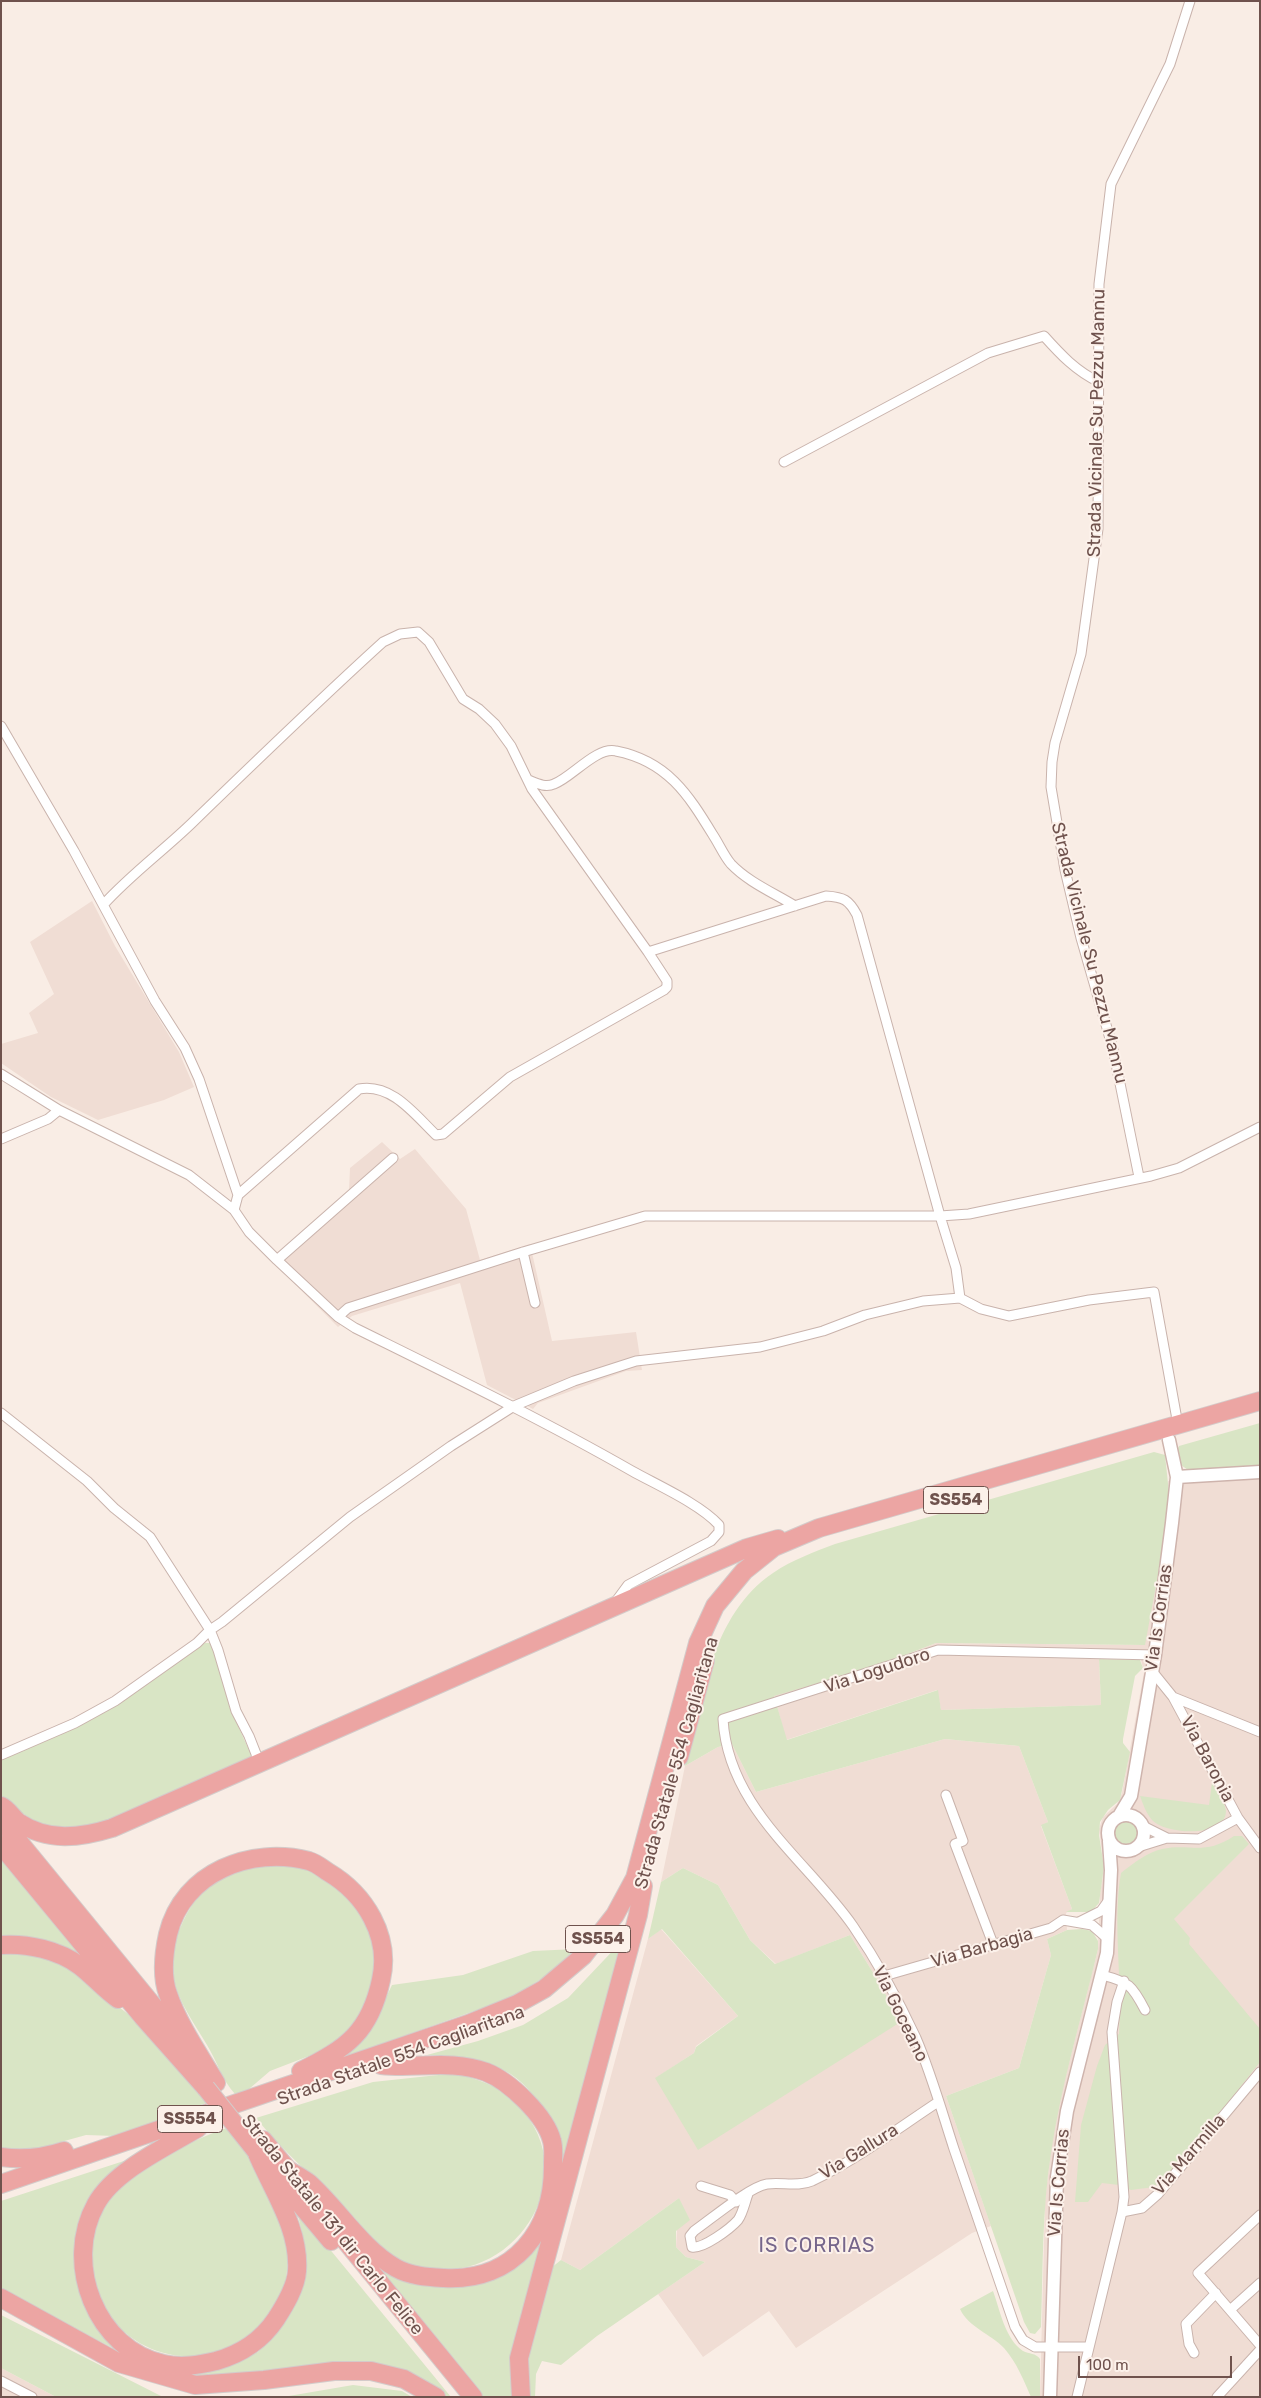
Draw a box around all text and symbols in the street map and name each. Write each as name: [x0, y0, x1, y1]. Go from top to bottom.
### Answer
street label: Strada Vicinale Su Pezzu Mannu: [1084, 289, 1110, 557]
street label: Strada Vicinale Su Pezzu Mannu: [1046, 820, 1132, 1086]
road number: SS554: [924, 1486, 988, 1514]
street label: Via Is Corrias: [1141, 1563, 1177, 1673]
street label: Strada Statale 554 Cagliaritana: [631, 1635, 723, 1891]
street label: Via Logudoro: [821, 1644, 933, 1698]
street label: Via Baronia: [1175, 1712, 1239, 1806]
street label: Via Barbagia: [929, 1923, 1035, 1973]
road number: SS554: [566, 1926, 630, 1952]
street label: Via Goceano: [867, 1962, 933, 2066]
street label: Strada Statale 554 Cagliaritana: [275, 2001, 527, 2111]
road number: SS554: [158, 2106, 222, 2132]
street label: Strada Statale 131 dir Carlo Felice: [236, 2110, 428, 2340]
street label: Via Marmilla: [1148, 2110, 1230, 2200]
street label: Via Gallura: [816, 2119, 902, 2185]
street label: Via Is Corrias: [1044, 2128, 1074, 2238]
district label: IS CORRIAS: [757, 2234, 877, 2258]
scale bar: [1081, 2346, 1235, 2378]
text: 100 m: [1086, 2356, 1128, 2374]

